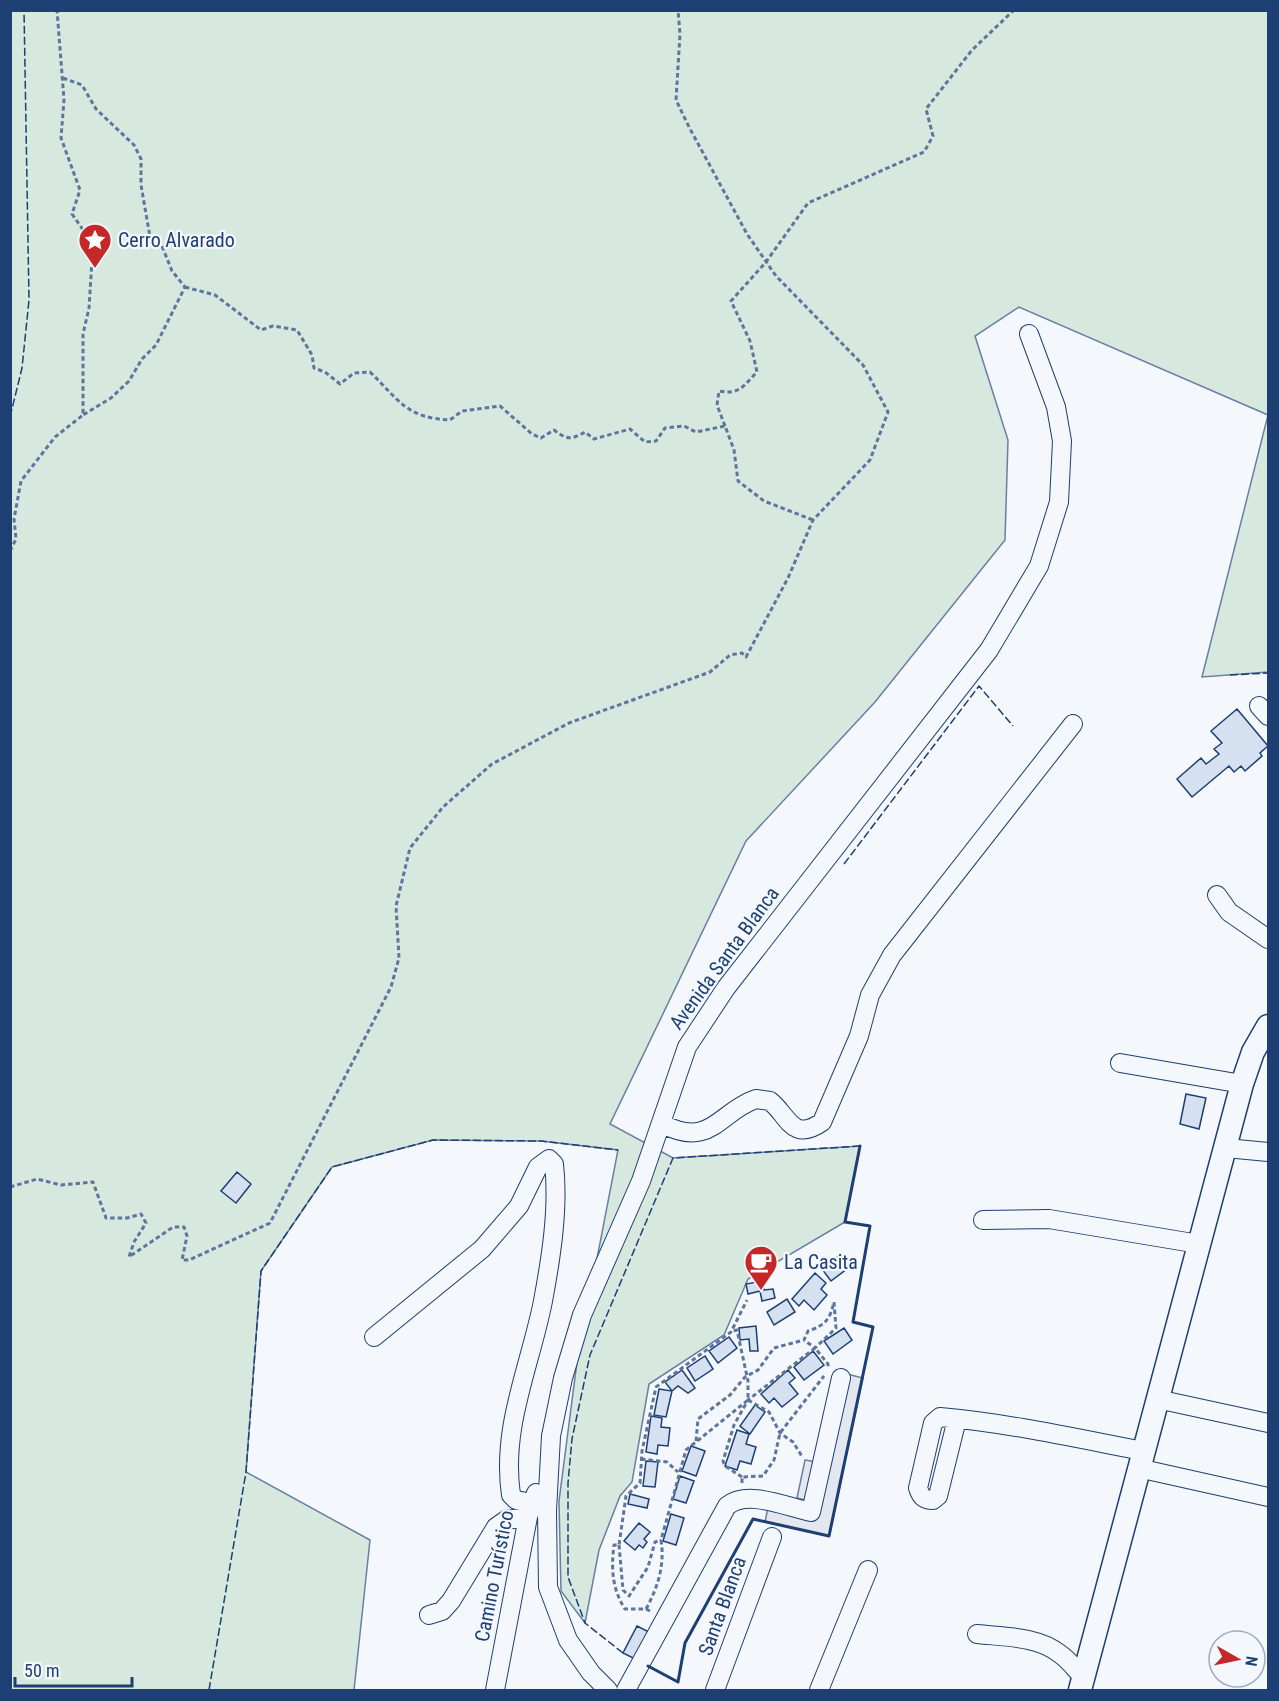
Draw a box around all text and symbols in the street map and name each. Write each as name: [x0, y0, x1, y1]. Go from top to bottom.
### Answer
place icon: Cerro Alvarado: [77, 222, 113, 269]
place label: Cerro Alvarado: [118, 228, 235, 252]
street label: Avenida Santa Blanca: [664, 882, 784, 1034]
cafe icon: La Casita: [743, 1244, 779, 1291]
place label: La Casita: [784, 1250, 858, 1274]
street label: Camino Turístico: [469, 1508, 519, 1644]
street label: Santa Blanca: [693, 1553, 751, 1659]
north arrow: [1207, 1629, 1267, 1689]
scale bar: [15, 1650, 132, 1688]
text: N: [1241, 1655, 1261, 1668]
text: 50 m: [24, 1660, 59, 1681]

